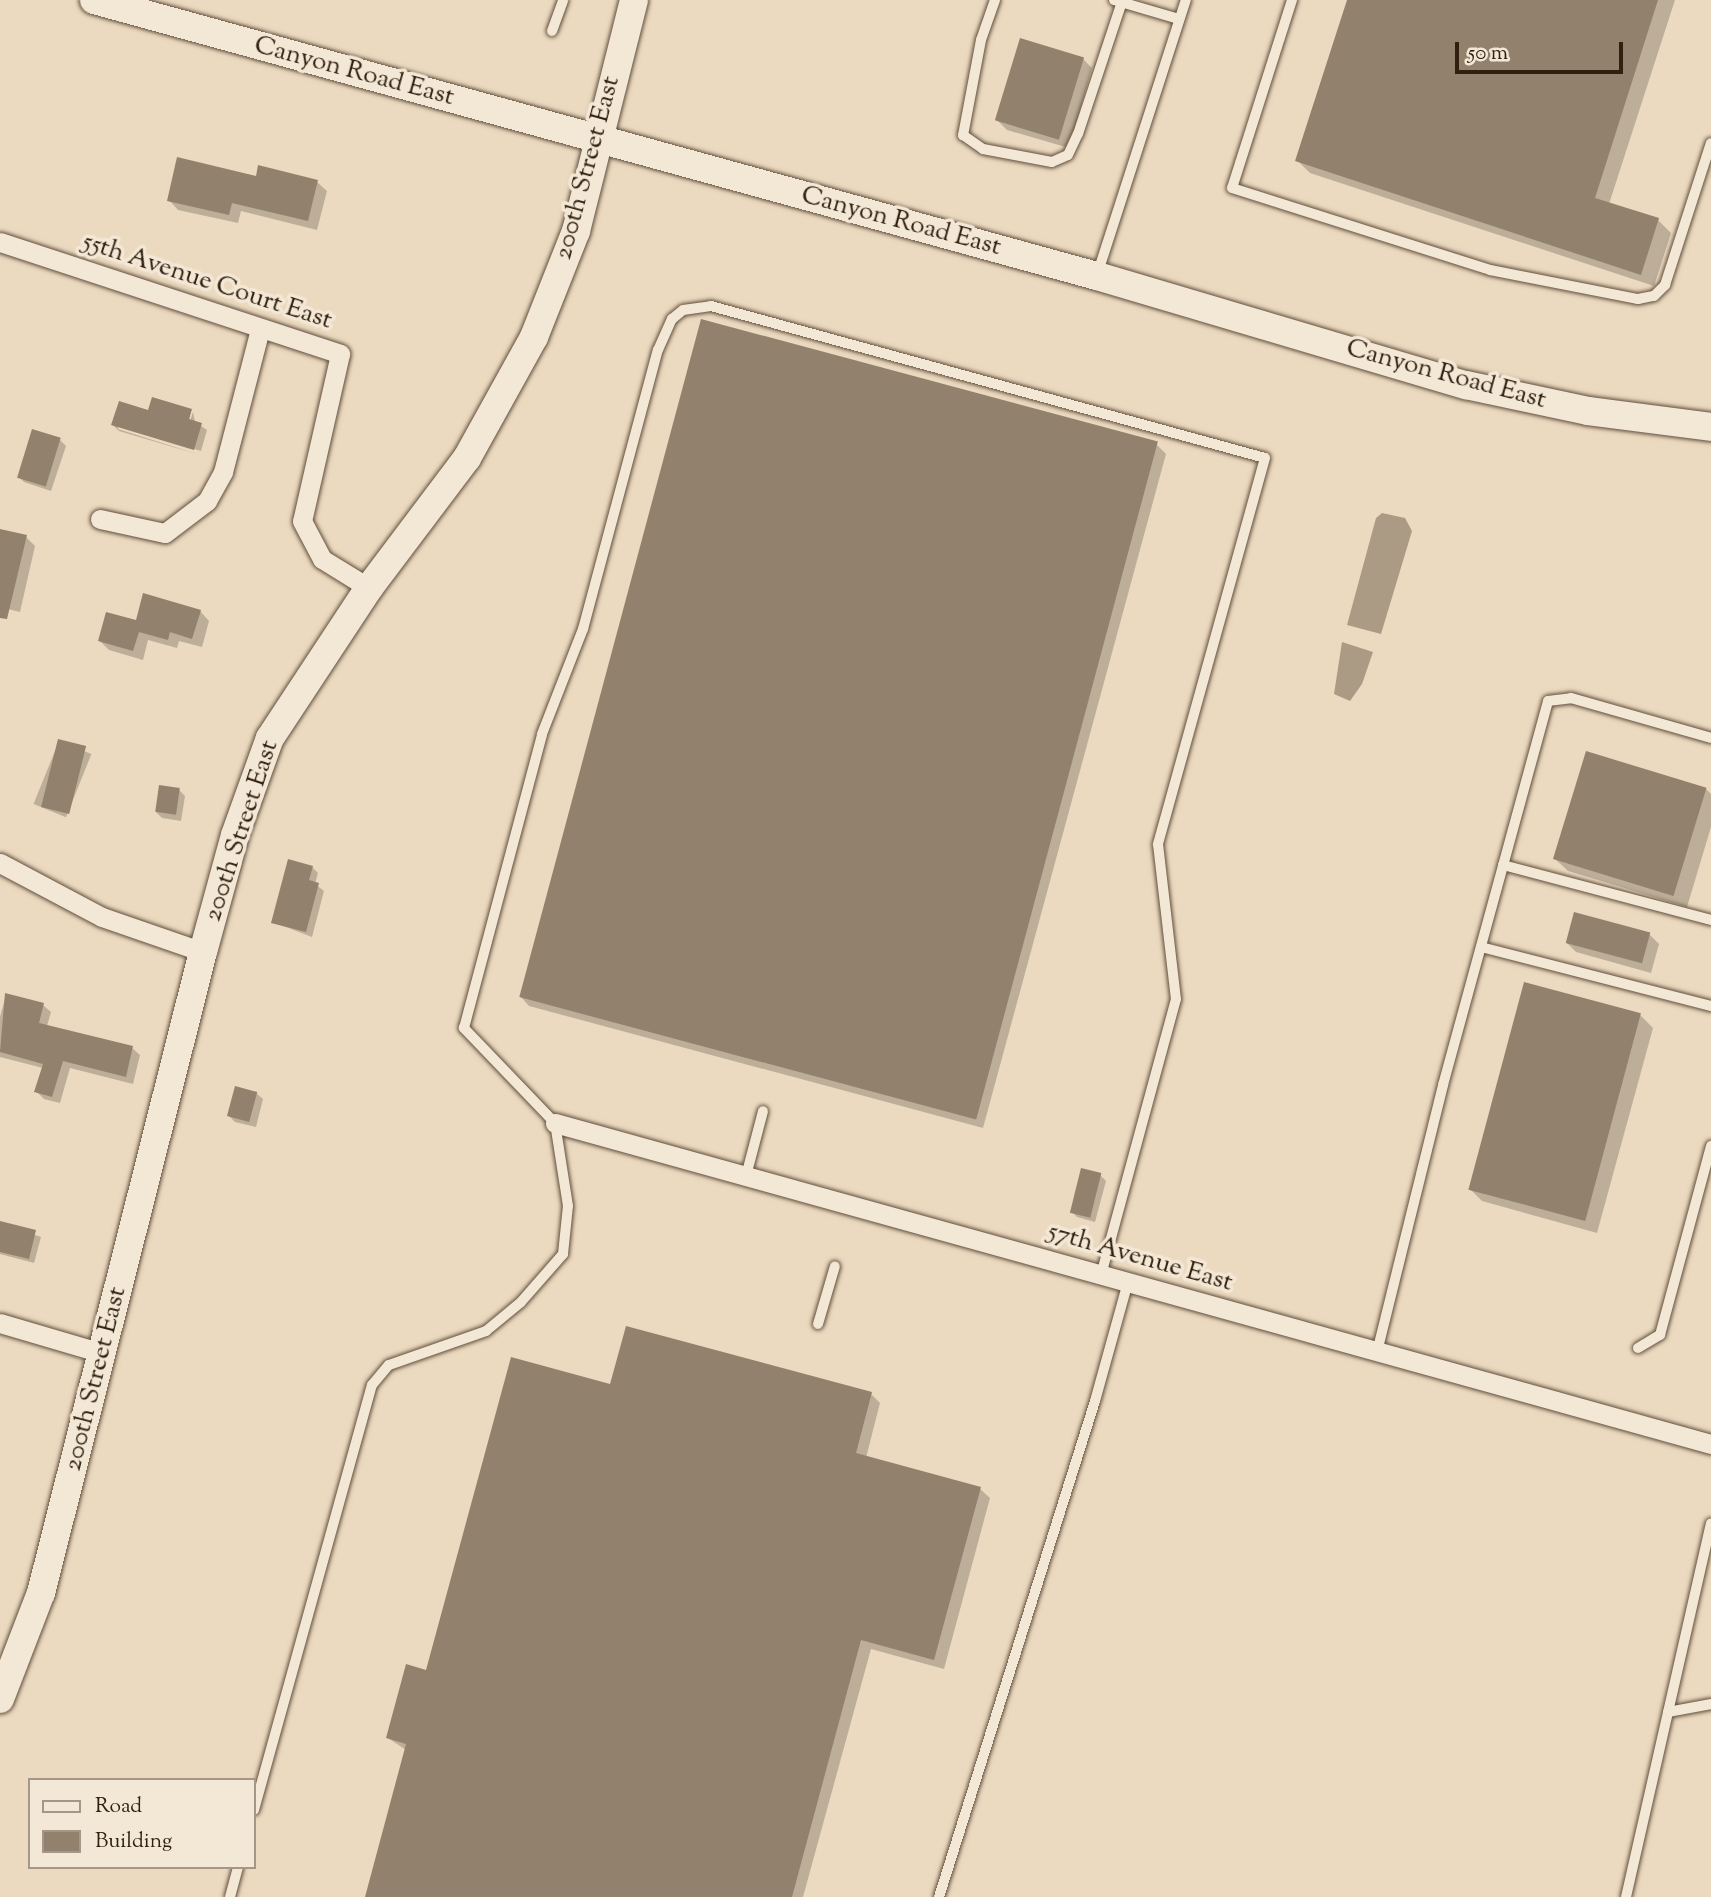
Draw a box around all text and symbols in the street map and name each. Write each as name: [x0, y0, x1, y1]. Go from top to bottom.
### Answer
scale bar: [1459, 28, 1627, 72]
street label: Canyon Road East: [251, 30, 457, 114]
text: 50 m: [1468, 39, 1508, 69]
street label: 200th Street East: [549, 73, 627, 263]
street label: Canyon Road East: [798, 180, 1004, 264]
street label: 55th Avenue Court East: [78, 227, 336, 337]
street label: Canyon Road East: [1343, 333, 1549, 417]
street label: 200th Street East: [198, 736, 286, 926]
street label: 57th Avenue East: [1044, 1217, 1236, 1299]
street label: 200th Street East: [58, 1284, 134, 1474]
legend: [28, 1778, 256, 1869]
text: Road: [95, 1792, 142, 1822]
text: Building: [95, 1827, 172, 1857]

